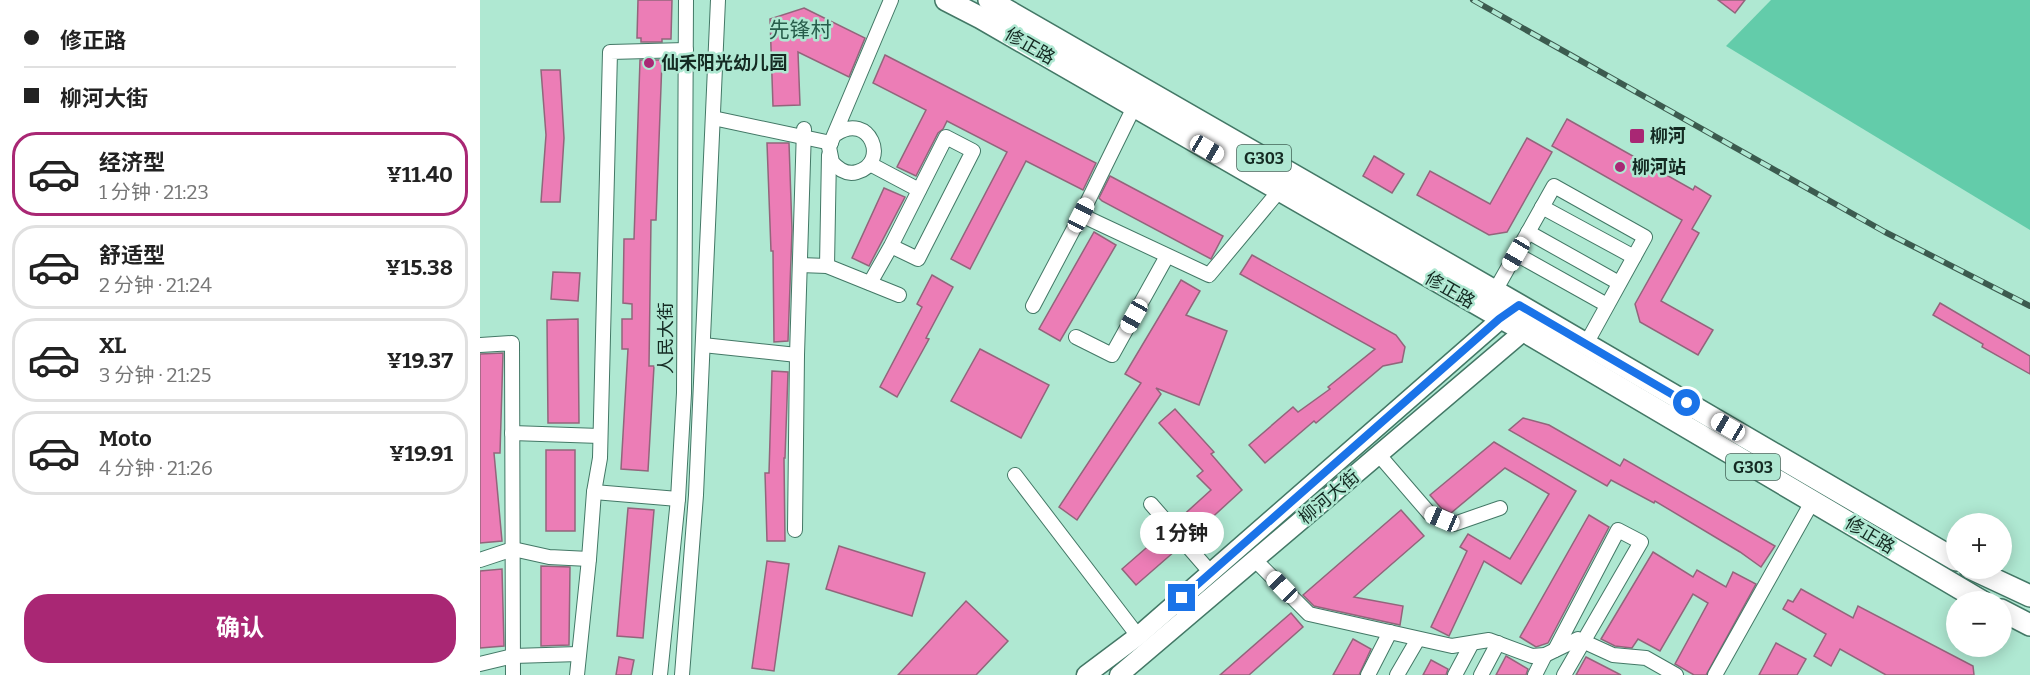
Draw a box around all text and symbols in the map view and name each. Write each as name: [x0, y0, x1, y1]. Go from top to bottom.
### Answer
district label: 先锋村: [769, 17, 832, 43]
street label: 修正路: [1001, 23, 1059, 69]
text: 修正路: [60, 27, 126, 54]
place label: 仙禾阳光幼儿园: [661, 52, 787, 74]
marker: 仙禾阳光幼儿园: [642, 56, 656, 70]
text: 柳河大街: [60, 85, 148, 112]
place label: 柳河: [1650, 125, 1686, 147]
marker: 柳河: [1628, 127, 1646, 145]
car: [1187, 132, 1227, 166]
road number: G303: [1237, 145, 1291, 171]
icon: car: [27, 147, 81, 201]
text: 经济型: [99, 149, 165, 176]
place label: 柳河站: [1632, 156, 1686, 178]
marker: 柳河站: [1613, 160, 1627, 174]
text: ¥11.40: [387, 161, 453, 188]
text: 1 分钟 · 21:23: [99, 180, 209, 204]
car: [1065, 195, 1097, 235]
car: [1499, 234, 1533, 274]
icon: car: [27, 240, 81, 294]
text: 舒适型: [99, 242, 165, 269]
text: ¥15.38: [385, 254, 453, 281]
street label: 修正路: [1421, 267, 1479, 313]
text: 2 分钟 · 21:24: [99, 273, 212, 297]
car: [1117, 296, 1151, 336]
street label: 人民大街: [655, 302, 677, 374]
text: XL: [99, 332, 126, 359]
icon: car: [27, 333, 81, 387]
text: ¥19.37: [387, 347, 453, 374]
text: 3 分钟 · 21:25: [99, 363, 211, 387]
route start: [1673, 389, 1700, 416]
car: [1708, 410, 1748, 444]
text: Moto: [99, 425, 152, 452]
icon: car: [27, 426, 81, 480]
text: ¥19.91: [389, 440, 453, 467]
road number: G303: [1726, 454, 1780, 480]
text: 4 分钟 · 21:26: [99, 456, 213, 480]
street label: 柳河大街: [1294, 465, 1364, 529]
car: [1422, 504, 1462, 534]
callout: 1 分钟: [1140, 511, 1224, 553]
street label: 修正路: [1841, 512, 1899, 558]
map controls: [1946, 513, 2012, 657]
button: +: [1946, 513, 2012, 579]
text: 1 分钟: [1156, 521, 1208, 545]
car: [1263, 568, 1301, 606]
route end: [1168, 584, 1195, 611]
button: −: [1946, 591, 2012, 657]
button: 确认: [24, 594, 456, 663]

